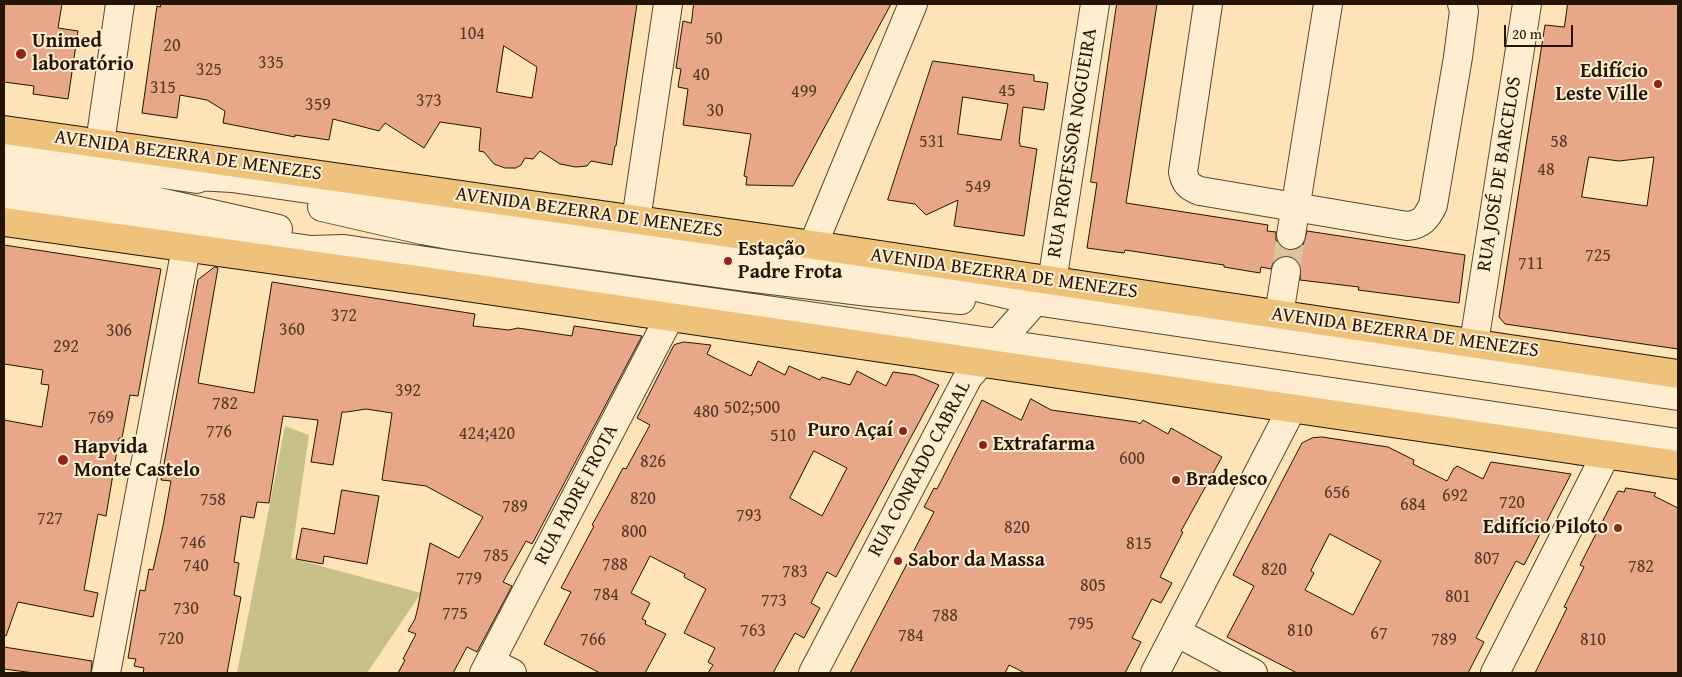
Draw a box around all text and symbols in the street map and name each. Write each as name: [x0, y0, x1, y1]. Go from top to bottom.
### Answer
scale bar: [1507, 15, 1576, 47]
house number: 104: [459, 23, 485, 45]
text: 20 m: [1512, 23, 1542, 44]
street label: RUA PROFESSOR NOGUEIRA: [1043, 26, 1103, 260]
house number: 50: [705, 28, 723, 50]
place label: Unimed laboratório: [32, 30, 134, 77]
house number: 20: [163, 35, 181, 57]
marker: Unimed laboratório: [14, 47, 28, 61]
house number: 335: [258, 52, 284, 74]
house number: 325: [196, 59, 222, 81]
place label: Edifício Leste Ville: [1556, 60, 1648, 107]
house number: 40: [692, 64, 710, 86]
street label: RUA JOSÉ DE BARCELOS: [1473, 75, 1527, 273]
house number: 315: [150, 77, 176, 99]
marker: Edifício Leste Ville: [1652, 78, 1664, 90]
house number: 45: [998, 80, 1016, 102]
house number: 499: [791, 81, 817, 103]
house number: 373: [416, 90, 442, 112]
house number: 359: [305, 94, 331, 116]
house number: 30: [706, 100, 724, 122]
street label: AVENIDA BEZERRA DE MENEZES: [53, 125, 323, 187]
house number: 531: [919, 131, 945, 153]
house number: 58: [1550, 131, 1568, 153]
house number: 48: [1537, 159, 1555, 181]
house number: 549: [965, 176, 991, 198]
street label: AVENIDA BEZERRA DE MENEZES: [454, 182, 724, 244]
place label: Estação Padre Frota: [738, 238, 842, 285]
street label: AVENIDA BEZERRA DE MENEZES: [869, 243, 1139, 305]
house number: 725: [1585, 245, 1611, 267]
house number: 711: [1518, 253, 1544, 275]
marker: Estação Padre Frota: [722, 255, 734, 267]
street label: AVENIDA BEZERRA DE MENEZES: [1270, 302, 1540, 364]
house number: 372: [331, 305, 357, 327]
house number: 360: [279, 319, 305, 341]
house number: 306: [106, 320, 132, 342]
house number: 292: [53, 336, 79, 358]
street label: RUA CONRADO CABRAL: [863, 377, 977, 561]
house number: 392: [395, 380, 421, 402]
house number: 782: [212, 393, 238, 415]
house number: 502;500: [724, 397, 780, 419]
house number: 480: [693, 401, 719, 423]
house number: 769: [88, 407, 114, 429]
place label: Puro Açaí: [807, 419, 893, 443]
house number: 776: [206, 421, 232, 443]
street label: RUA PADRE FROTA: [530, 421, 624, 569]
house number: 424;420: [459, 423, 515, 445]
house number: 510: [770, 425, 796, 447]
marker: Puro Açaí: [897, 425, 909, 437]
place label: Extrafarma: [993, 433, 1095, 457]
place label: Hapvida Monte Castelo: [74, 436, 200, 483]
marker: Extrafarma: [977, 439, 989, 451]
house number: 600: [1119, 448, 1145, 470]
house number: 826: [640, 451, 666, 473]
marker: Hapvida Monte Castelo: [56, 453, 70, 467]
place label: Bradesco: [1186, 468, 1267, 492]
marker: Bradesco: [1170, 474, 1182, 486]
house number: 656: [1324, 482, 1350, 504]
house number: 692: [1442, 485, 1468, 507]
house number: 820: [630, 488, 656, 510]
house number: 758: [200, 489, 226, 511]
house number: 720: [1499, 492, 1525, 514]
house number: 684: [1400, 494, 1426, 516]
house number: 789: [502, 496, 528, 518]
house number: 793: [736, 505, 762, 527]
house number: 727: [37, 508, 63, 530]
place label: Edifício Piloto: [1483, 516, 1608, 540]
house number: 820: [1004, 517, 1030, 539]
house number: 800: [621, 521, 647, 543]
marker: Edifício Piloto: [1612, 522, 1624, 534]
house number: 746: [180, 532, 206, 554]
house number: 815: [1126, 533, 1152, 555]
house number: 785: [483, 545, 509, 567]
house number: 807: [1474, 548, 1500, 570]
place label: Sabor da Massa: [908, 549, 1045, 573]
house number: 788: [602, 554, 628, 576]
house number: 740: [183, 555, 209, 577]
marker: Sabor da Massa: [892, 555, 904, 567]
house number: 782: [1628, 556, 1654, 578]
house number: 820: [1261, 559, 1287, 581]
house number: 783: [782, 561, 808, 583]
house number: 779: [456, 568, 482, 590]
house number: 805: [1080, 575, 1106, 597]
house number: 784: [593, 584, 619, 606]
house number: 801: [1445, 586, 1471, 608]
house number: 773: [761, 590, 787, 612]
house number: 730: [173, 598, 199, 620]
house number: 775: [442, 603, 468, 625]
house number: 788: [932, 605, 958, 627]
house number: 795: [1068, 613, 1094, 635]
house number: 763: [740, 620, 766, 642]
house number: 810: [1287, 620, 1313, 642]
house number: 67: [1370, 623, 1388, 645]
house number: 784: [898, 625, 924, 647]
house number: 720: [158, 628, 184, 650]
house number: 766: [580, 629, 606, 651]
house number: 789: [1431, 629, 1457, 651]
house number: 810: [1580, 629, 1606, 651]

